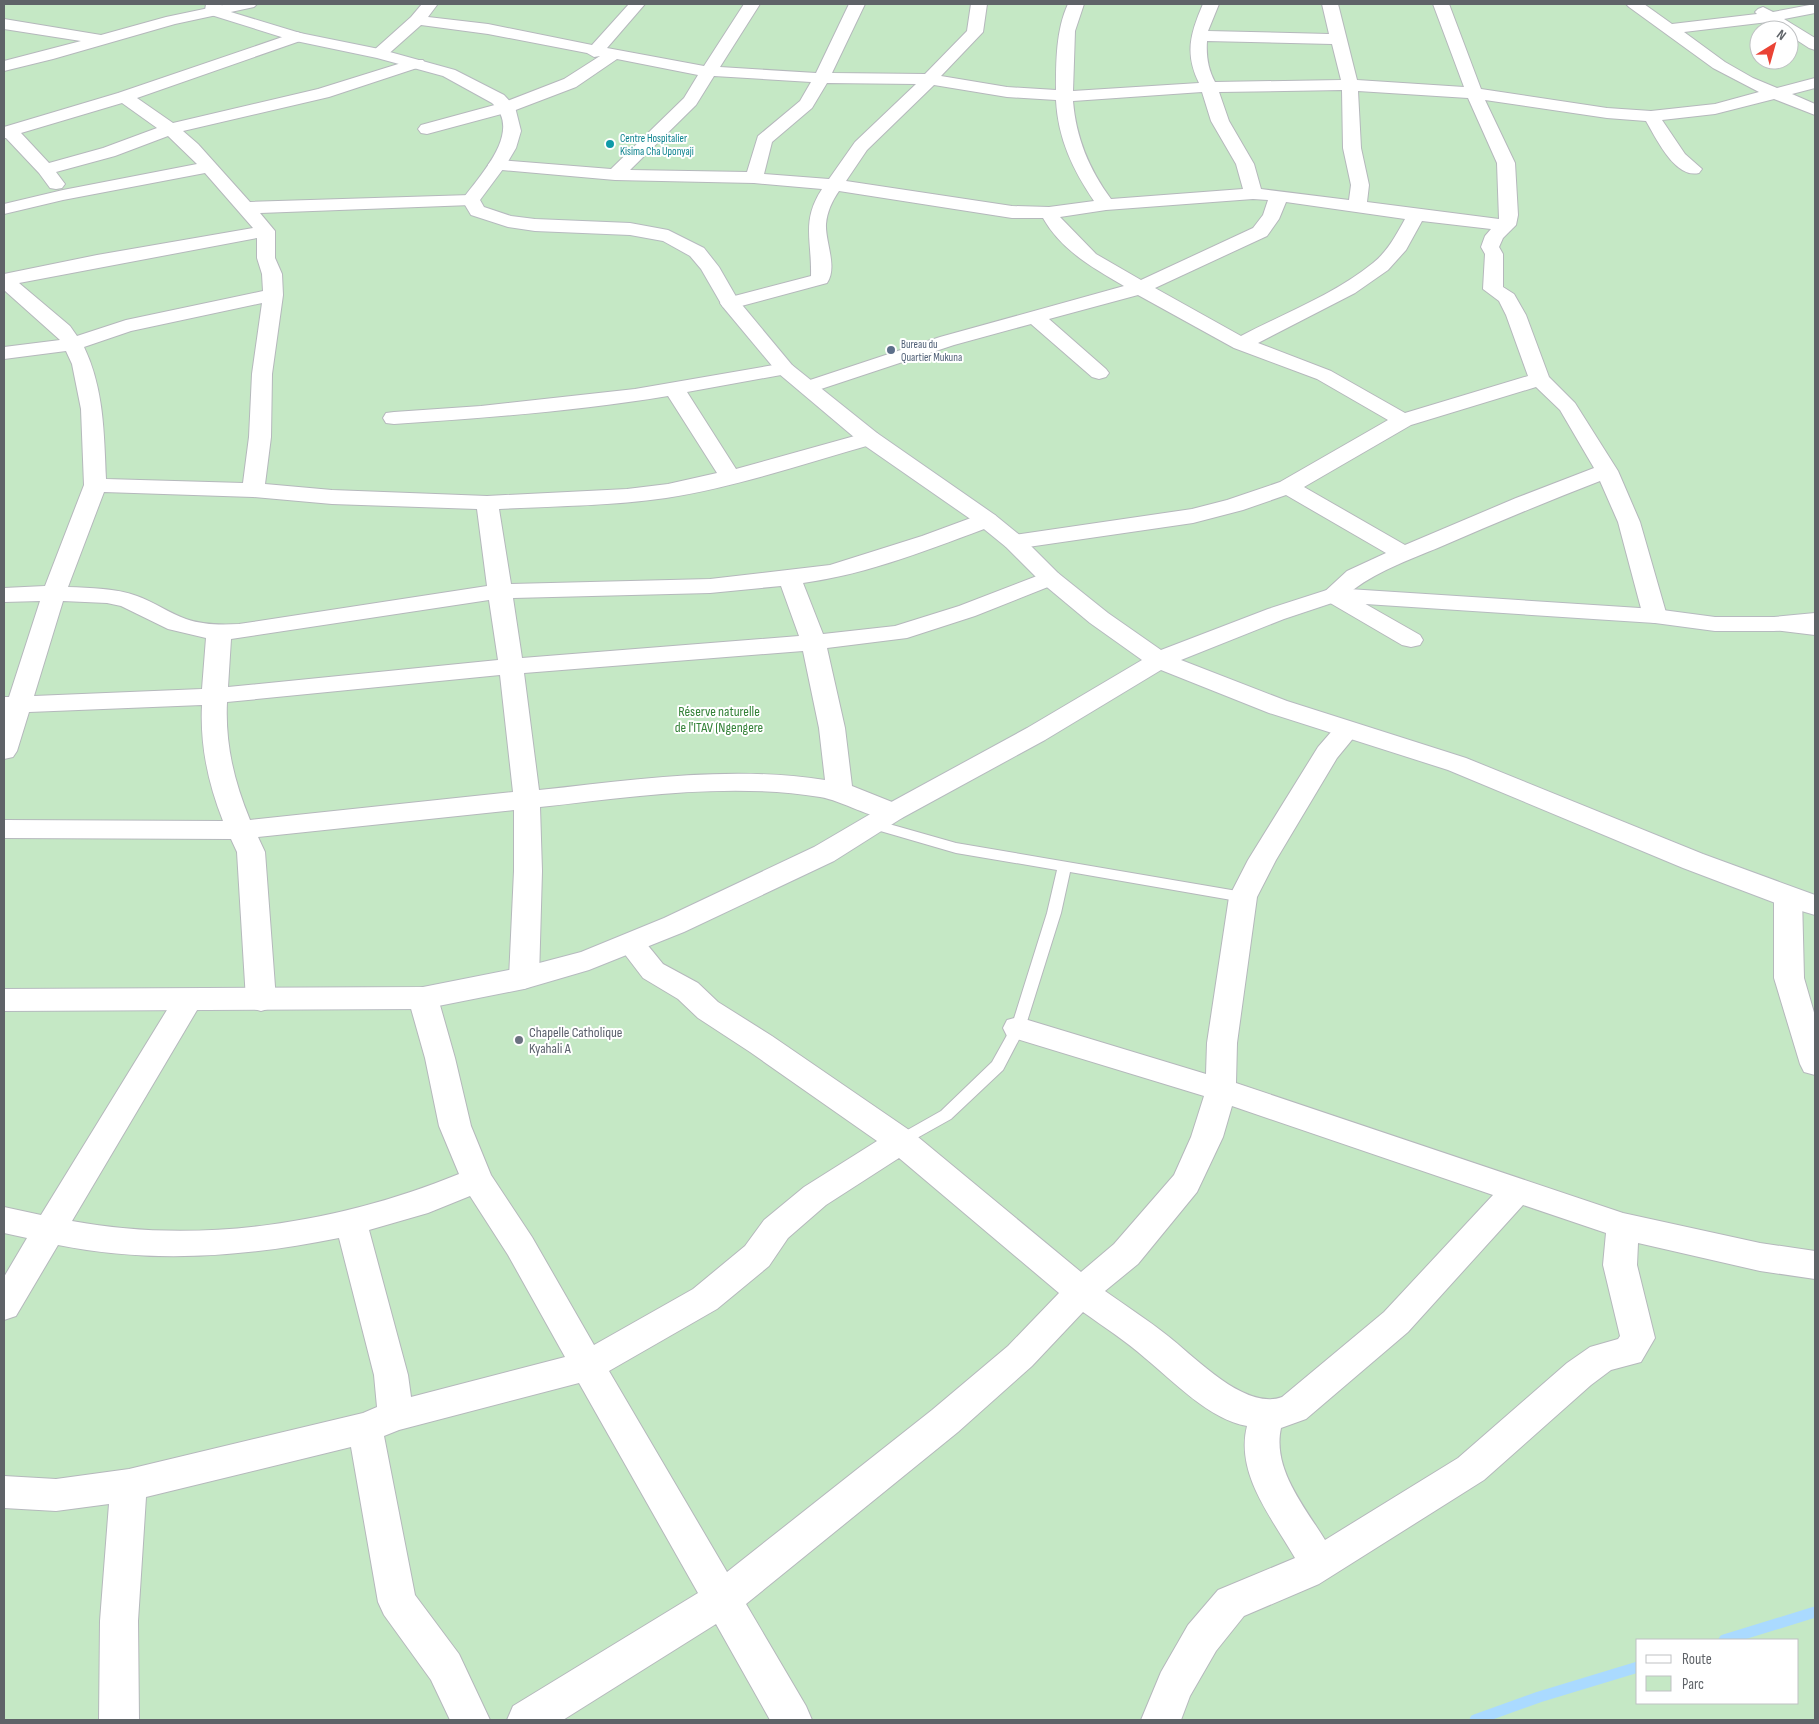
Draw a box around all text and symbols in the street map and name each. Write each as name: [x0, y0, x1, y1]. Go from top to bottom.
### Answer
north arrow: [1749, 20, 1799, 70]
text: N: [1773, 26, 1790, 44]
place label: Centre Hospitalier Kisima Cha Uponyaji: [620, 132, 694, 158]
marker: Centre Hospitalier Kisima Cha Uponyaji: [604, 138, 616, 150]
place label: Bureau du Quartier Mukuna: [901, 338, 962, 364]
marker: Bureau du Quartier Mukuna: [885, 344, 897, 356]
park label: Réserve naturelle de l'ITAV (Ngengere: [675, 703, 763, 736]
place label: Chapelle Catholique Kyahali A: [529, 1024, 622, 1057]
marker: Chapelle Catholique Kyahali A: [513, 1034, 525, 1046]
legend: [1636, 1639, 1799, 1704]
text: Route: [1682, 1650, 1712, 1669]
text: Parc: [1682, 1675, 1704, 1694]

